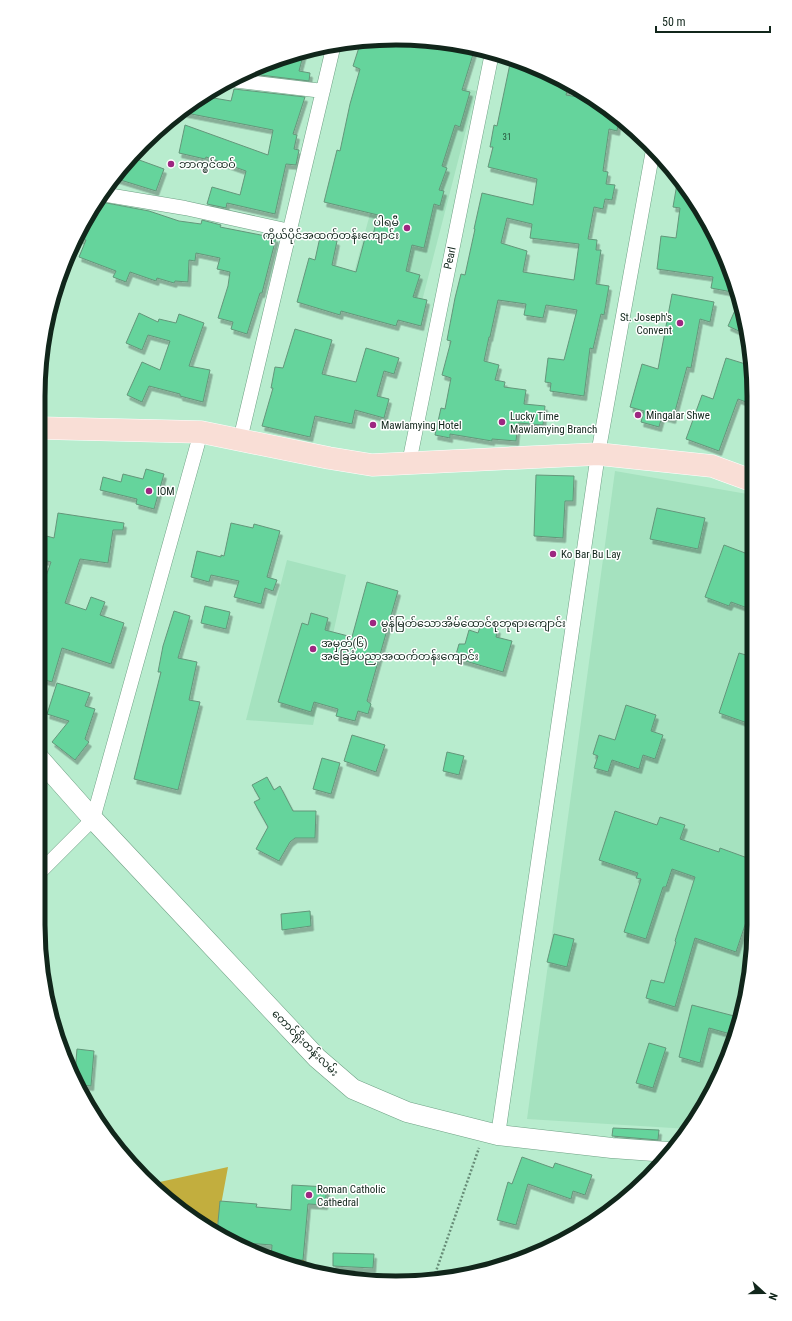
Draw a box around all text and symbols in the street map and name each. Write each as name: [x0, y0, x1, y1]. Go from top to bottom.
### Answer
scale bar: [656, 8, 770, 34]
text: 50 m: [662, 15, 686, 29]
house number: 31: [503, 132, 511, 142]
place label: ဘာက္ၜၚ်ထဝ်: [179, 157, 236, 173]
marker: ဘာက္ၜၚ်ထဝ်: [166, 159, 176, 169]
place label: ပါရမီ ကိုယ်ပိုင်အထက်တန်းကျောင်း: [263, 215, 399, 244]
marker: ပါရမီ ကိုယ်ပိုင်အထက်တန်းကျောင်း: [402, 223, 412, 233]
street label: Pearl: [441, 246, 459, 270]
place label: St. Joseph's Convent: [620, 311, 672, 337]
marker: St. Joseph's Convent: [675, 318, 685, 328]
place label: Mingalar Shwe: [646, 409, 710, 422]
place label: Lucky Time Mawlamying Branch: [510, 410, 597, 436]
marker: Mingalar Shwe: [633, 410, 643, 420]
marker: Lucky Time Mawlamying Branch: [497, 417, 507, 427]
place label: Mawlamying Hotel: [381, 419, 461, 432]
marker: Mawlamying Hotel: [368, 420, 378, 430]
place label: IOM: [157, 485, 175, 498]
marker: IOM: [144, 486, 154, 496]
place label: Ko Bar Bu Lay: [561, 548, 621, 561]
marker: Ko Bar Bu Lay: [548, 549, 558, 559]
place label: မွန်မြတ်သောအိမ်ထောင်စုဘုရားကျောင်း: [381, 616, 566, 632]
marker: မွန်မြတ်သောအိမ်ထောင်စုဘုရားကျောင်း: [368, 618, 378, 628]
place label: အမှတ်(၆) အခြေခံပညာအထက်တန်းကျောင်း: [321, 636, 479, 665]
marker: အမှတ်(၆) အခြေခံပညာအထက်တန်းကျောင်း: [308, 644, 318, 654]
street label: တောင်ရိုးတန်းလမ်း: [268, 1006, 342, 1080]
place label: Roman Catholic Cathedral: [317, 1183, 386, 1209]
marker: Roman Catholic Cathedral: [304, 1190, 314, 1200]
north arrow: [744, 1273, 784, 1313]
text: N: [766, 1291, 780, 1302]

